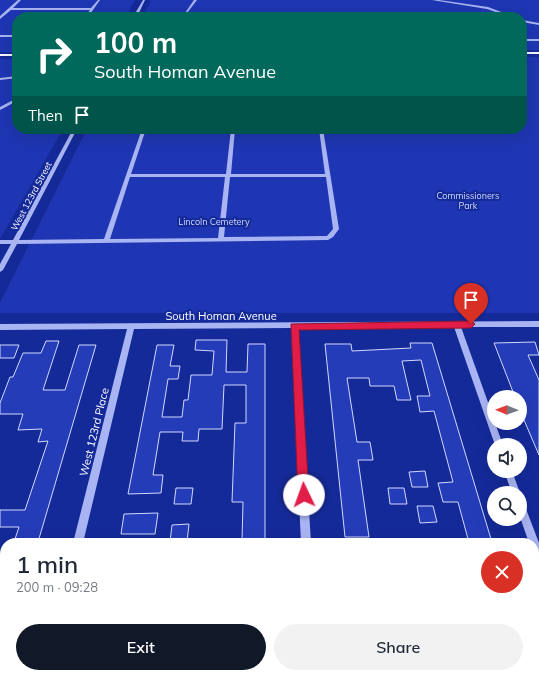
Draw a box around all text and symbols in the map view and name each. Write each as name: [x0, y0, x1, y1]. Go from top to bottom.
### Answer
text: 100 m: [94, 25, 177, 60]
icon: right: [28, 28, 80, 80]
text: South Homan Avenue: [94, 60, 276, 83]
icon: arrive: [71, 104, 93, 126]
text: Then: [28, 106, 63, 125]
street label: West 123rd Street: [8, 160, 54, 232]
park label: Commissioners Park: [437, 190, 500, 211]
park label: Lincoln Cemetery: [178, 216, 250, 228]
pin: [454, 283, 488, 324]
icon: arrive: [460, 289, 482, 311]
street label: South Homan Avenue: [165, 309, 277, 323]
street label: West 123rd Place: [76, 386, 112, 478]
north arrow: [487, 390, 527, 430]
map controls: [487, 390, 527, 526]
button: sound: [487, 438, 527, 478]
position arrow: [283, 474, 325, 516]
button: search: [487, 486, 527, 526]
text: 1 min: [16, 549, 78, 579]
button: close: [481, 551, 523, 593]
text: 200 m · 09:28: [16, 579, 98, 595]
button: Exit: [16, 624, 266, 670]
button: Share: [274, 624, 523, 670]

